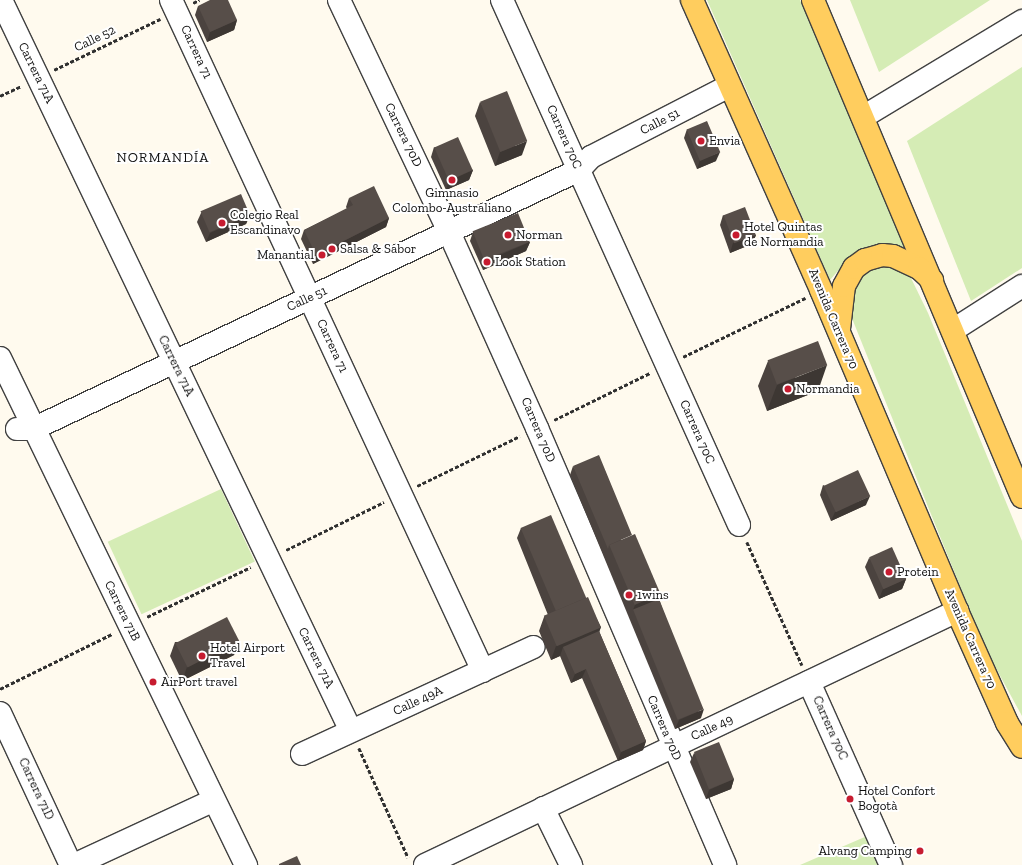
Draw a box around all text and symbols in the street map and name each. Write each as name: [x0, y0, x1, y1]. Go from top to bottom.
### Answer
street label: Calle 52: [72, 22, 118, 56]
street label: Carrera 71: [177, 23, 215, 81]
street label: Carrera 71A: [15, 40, 57, 106]
street label: Carrera 70D: [381, 100, 425, 170]
street label: Carrera 70C: [543, 103, 585, 171]
street label: Calle 51: [638, 105, 682, 139]
place label: Envia: [709, 133, 740, 149]
marker: Envia: [696, 136, 706, 146]
district label: NORMANDÍA: [117, 150, 209, 166]
marker: Gimnasio Colombo-Australiano: [447, 175, 457, 185]
place label: Gimnasio Colombo-Australiano: [392, 186, 512, 217]
place label: Colegio Real Escandinavo: [230, 208, 300, 239]
marker: Colegio Real Escandinavo: [217, 218, 227, 228]
place label: Hotel Quintas de Normandia: [744, 220, 824, 251]
place label: Norman: [516, 227, 562, 243]
marker: Norman: [503, 230, 513, 240]
marker: Hotel Quintas de Normandia: [731, 230, 741, 240]
place label: Salsa & Sabor: [340, 241, 416, 257]
marker: Salsa & Sabor: [327, 244, 337, 254]
place label: Manantial: [257, 247, 314, 263]
marker: Manantial: [317, 250, 327, 260]
place label: Look Station: [495, 254, 566, 270]
marker: Look Station: [482, 257, 492, 267]
street label: Avenida Carrera 70: [805, 266, 861, 372]
street label: Calle 51: [285, 283, 329, 315]
street label: Carrera 71: [313, 317, 351, 375]
street label: Carrera 71A: [155, 333, 197, 399]
place label: Normandia: [796, 381, 859, 397]
marker: Normandia: [783, 384, 793, 394]
street label: Carrera 70D: [517, 395, 559, 465]
street label: Carrera 70C: [676, 398, 718, 466]
place label: Protein: [897, 564, 939, 580]
marker: Protein: [884, 567, 894, 577]
street label: Carrera 71B: [101, 578, 143, 644]
place label: 1wins: [637, 587, 669, 603]
street label: Avenida Carrera 70: [941, 587, 999, 691]
marker: 1wins: [624, 590, 634, 600]
street label: Carrera 71A: [295, 625, 337, 691]
place label: Hotel Airport Travel: [210, 641, 285, 672]
marker: Hotel Airport Travel: [197, 651, 207, 661]
place label: AirPort travel: [161, 674, 237, 690]
marker: AirPort travel: [148, 677, 158, 687]
street label: Calle 49A: [391, 683, 445, 719]
street label: Carrera 70D: [643, 693, 685, 763]
street label: Carrera 70C: [809, 694, 851, 762]
street label: Calle 49: [689, 712, 735, 744]
street label: Carrera 71D: [15, 755, 57, 823]
place label: Hotel Confort Bogotà: [858, 784, 935, 815]
marker: Hotel Confort Bogotà: [845, 794, 855, 804]
place label: Alvang Camping: [819, 843, 912, 859]
marker: Alvang Camping: [915, 846, 925, 856]

